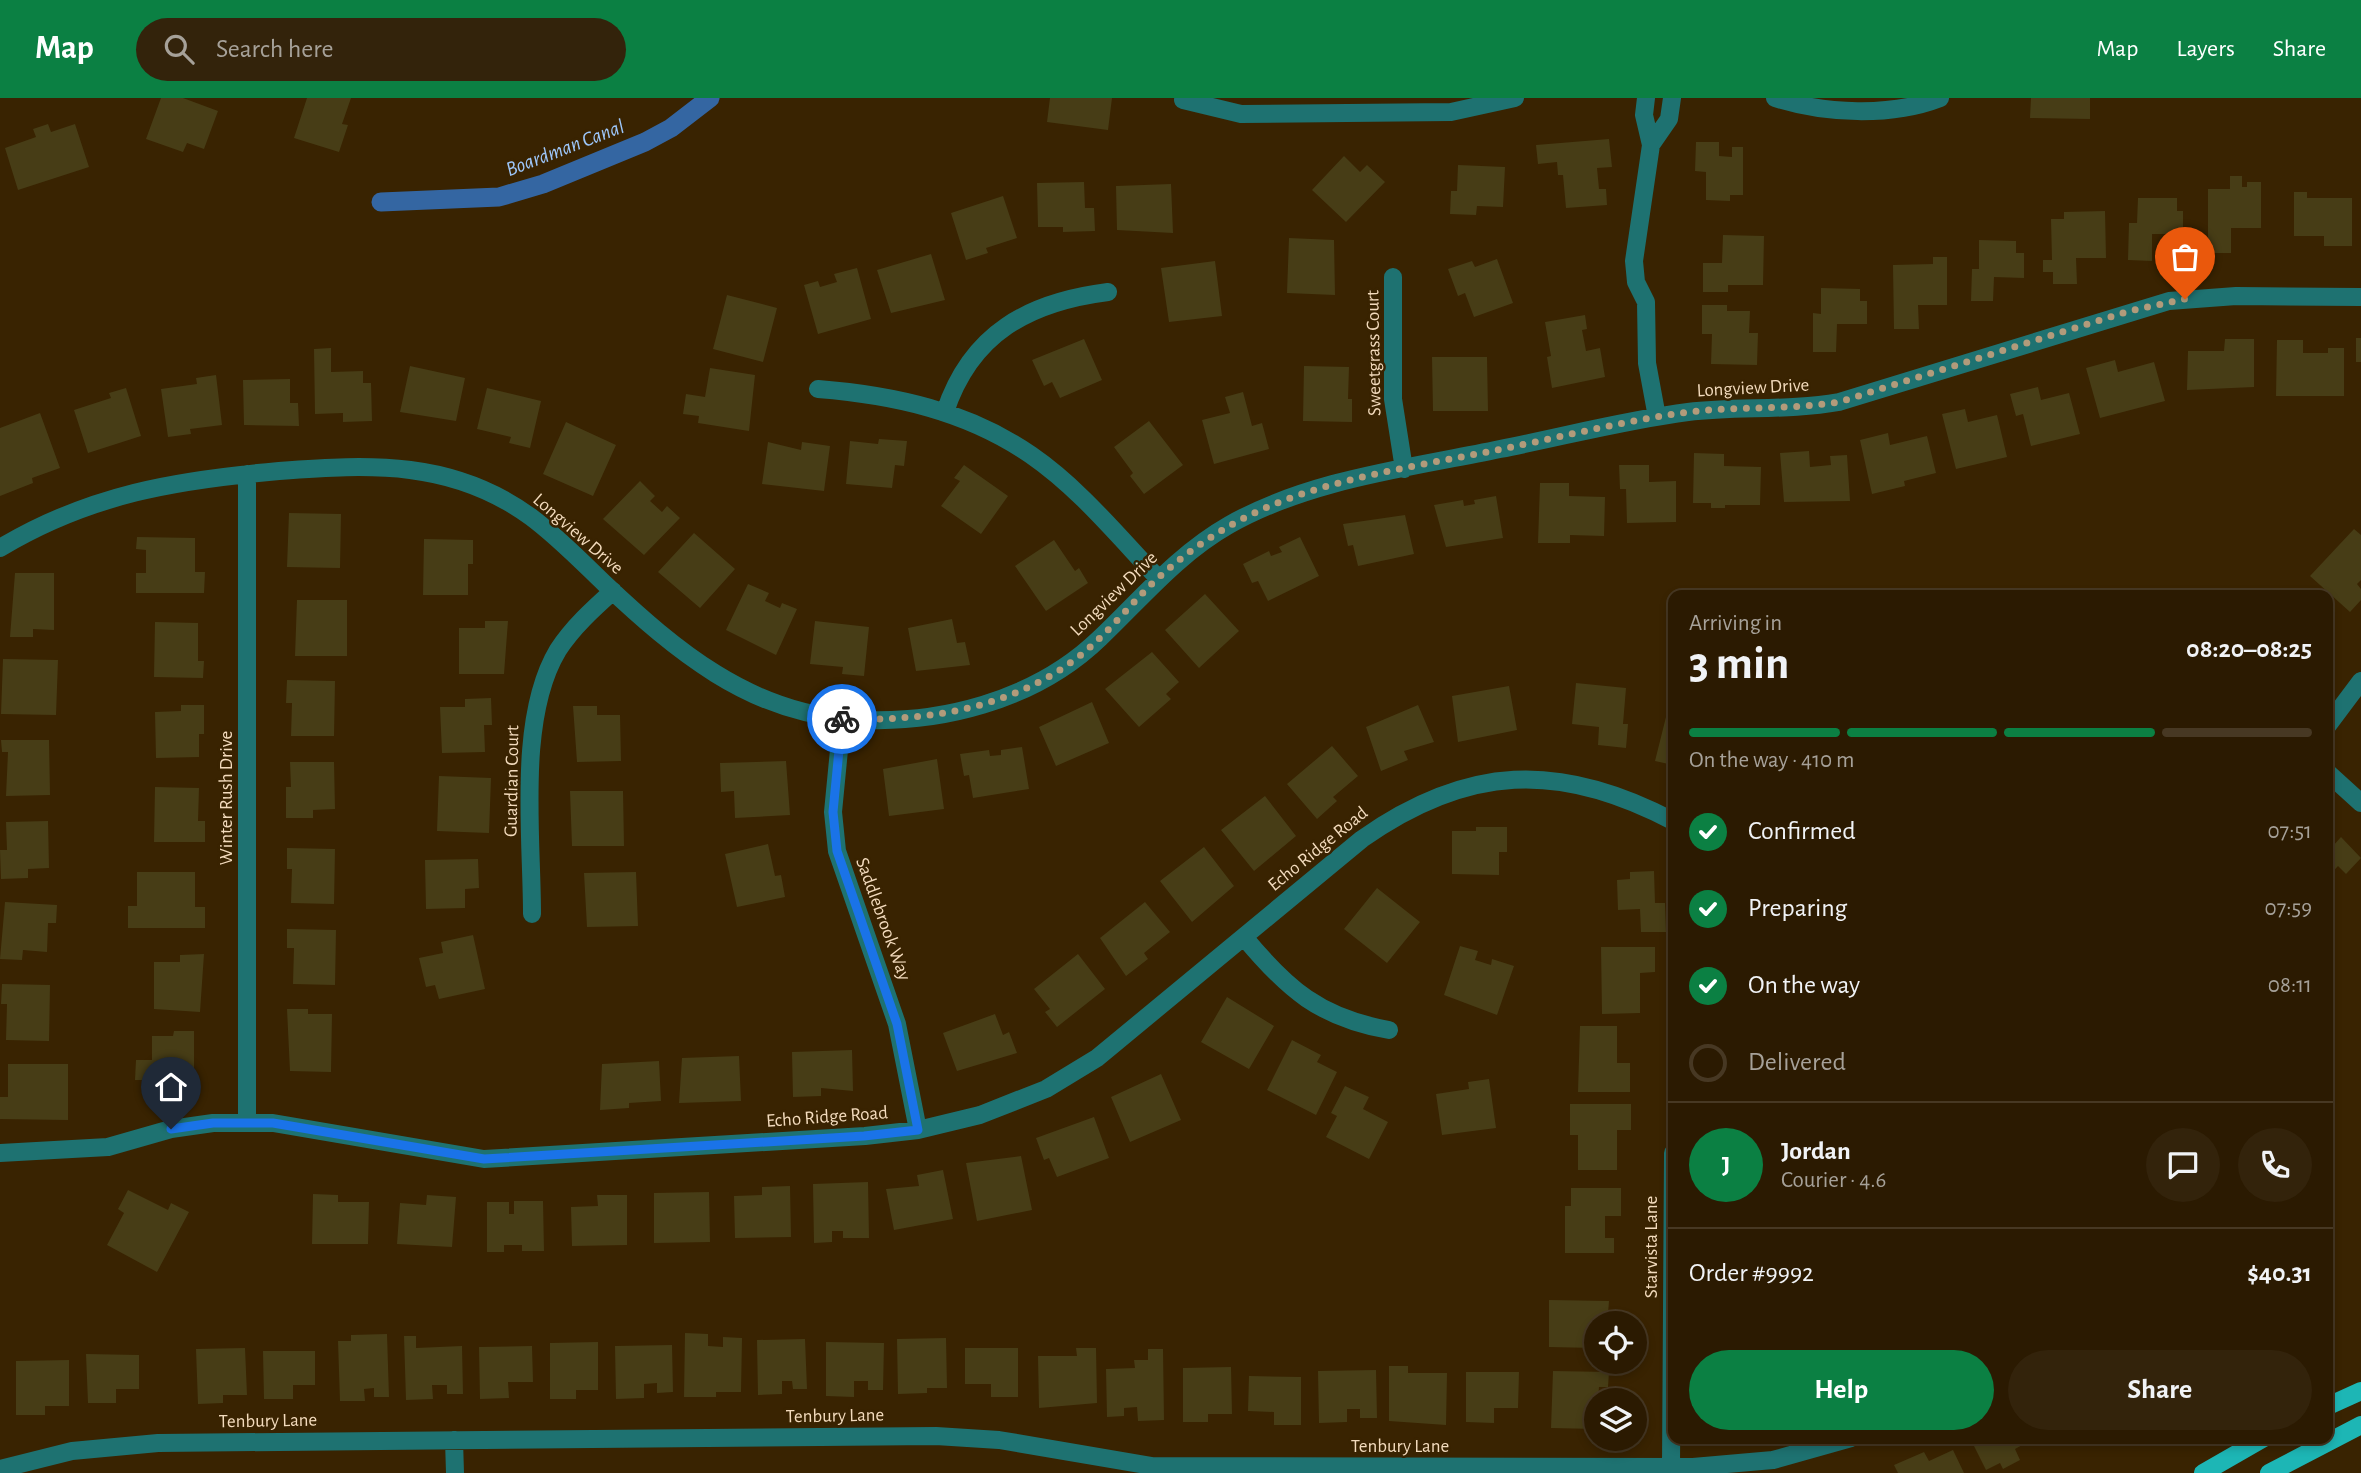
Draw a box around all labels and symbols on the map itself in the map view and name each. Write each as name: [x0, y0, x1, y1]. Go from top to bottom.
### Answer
water label: Boardman Canal: [503, 116, 627, 180]
pin: [2155, 227, 2215, 299]
street label: Sweetgrass Court: [1363, 290, 1385, 416]
street label: Longview Drive: [1696, 376, 1810, 400]
street label: Longview Drive: [529, 490, 627, 578]
street label: Longview Drive: [1067, 548, 1161, 640]
courier: [807, 684, 877, 754]
street label: Guardian Court: [502, 725, 522, 837]
street label: Winter Rush Drive: [217, 731, 236, 865]
street label: Echo Ridge Road: [1265, 803, 1372, 895]
street label: Saddlebrook Way: [852, 855, 914, 983]
pin: [141, 1057, 201, 1129]
street label: Echo Ridge Road: [765, 1103, 889, 1131]
street label: Starvista Lane: [1642, 1196, 1661, 1298]
street label: Tenbury Lane: [786, 1406, 884, 1426]
street label: Tenbury Lane: [219, 1411, 317, 1431]
street label: Tenbury Lane: [1351, 1437, 1449, 1456]

